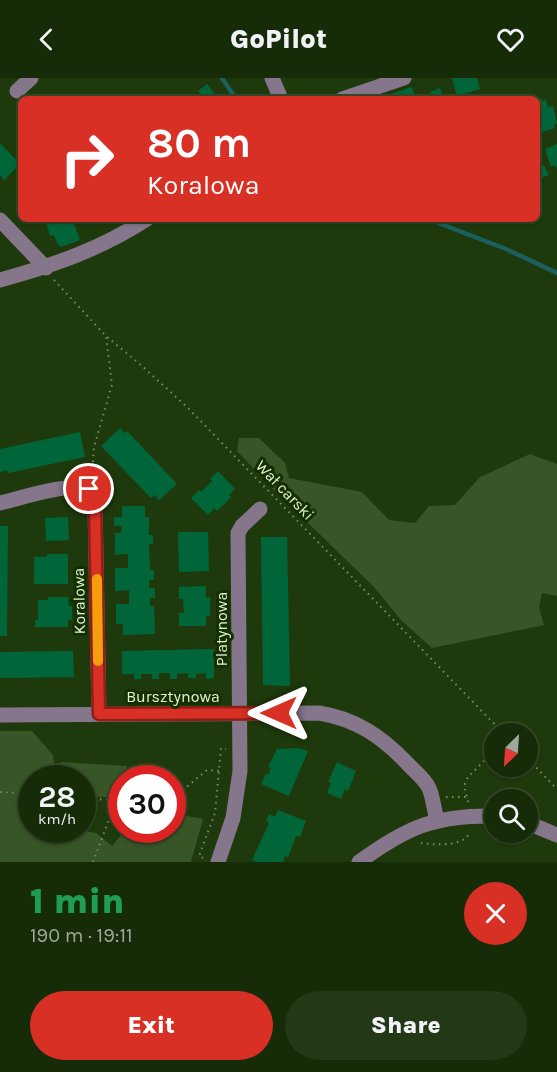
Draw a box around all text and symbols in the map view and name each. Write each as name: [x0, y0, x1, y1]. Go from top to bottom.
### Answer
icon: back: [30, 23, 63, 56]
text: GoPilot: [230, 23, 327, 55]
icon: heart: [494, 23, 527, 56]
text: 80 m: [147, 118, 251, 168]
icon: right: [48, 120, 126, 198]
text: Koralowa: [147, 169, 260, 201]
street label: Wał carski: [252, 456, 318, 524]
pin: [63, 463, 114, 514]
icon: arrive: [72, 472, 105, 505]
street label: Koralowa: [69, 567, 89, 635]
street label: Platynowa: [212, 592, 231, 666]
position arrow: [247, 681, 311, 745]
street label: Bursztynowa: [126, 687, 220, 706]
north arrow: [484, 723, 538, 777]
map controls: [484, 723, 538, 843]
speed limit sign: 30: [108, 765, 186, 843]
text: 28: [38, 779, 76, 815]
button: search: [484, 789, 538, 843]
text: km/h: [38, 810, 76, 828]
text: 1 min: [30, 880, 124, 922]
button: close: [464, 882, 527, 945]
text: 190 m · 19:11: [30, 924, 133, 947]
button: Exit: [30, 991, 273, 1060]
button: Share: [285, 991, 527, 1060]

